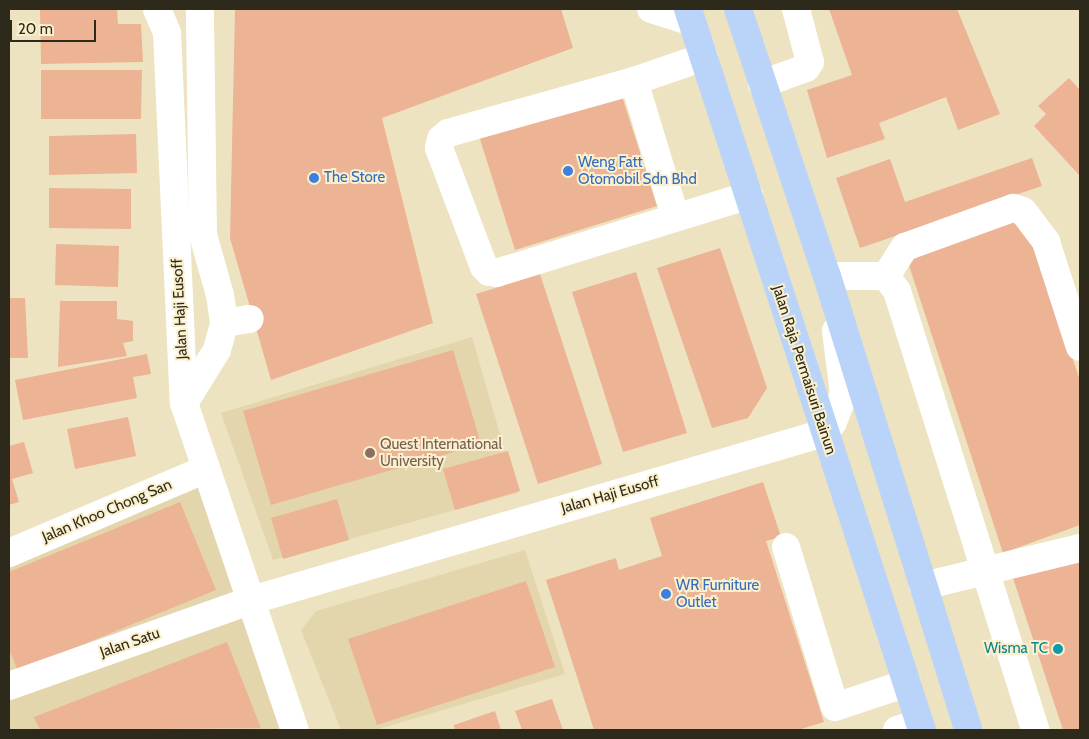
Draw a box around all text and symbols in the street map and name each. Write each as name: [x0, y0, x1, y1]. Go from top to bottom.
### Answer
scale bar: [12, 10, 99, 42]
text: 20 m: [18, 20, 53, 38]
place label: Weng Fatt Otomobil Sdn Bhd: [578, 153, 697, 188]
marker: Weng Fatt Otomobil Sdn Bhd: [562, 165, 574, 177]
place label: The Store: [324, 169, 385, 187]
marker: The Store: [308, 172, 320, 184]
street label: Jalan Haji Eusoff: [168, 258, 192, 360]
street label: Jalan Raja Permaisuri Bainun: [768, 283, 840, 457]
place label: Quest International University: [380, 435, 502, 470]
marker: Quest International University: [364, 447, 376, 459]
street label: Jalan Haji Eusoff: [559, 472, 661, 518]
street label: Jalan Khoo Chong San: [39, 476, 175, 546]
place label: WR Furniture Outlet: [676, 576, 759, 611]
marker: WR Furniture Outlet: [660, 588, 672, 600]
street label: Jalan Satu: [98, 624, 162, 662]
place label: Wisma TC: [984, 640, 1048, 658]
marker: Wisma TC: [1052, 643, 1064, 655]

